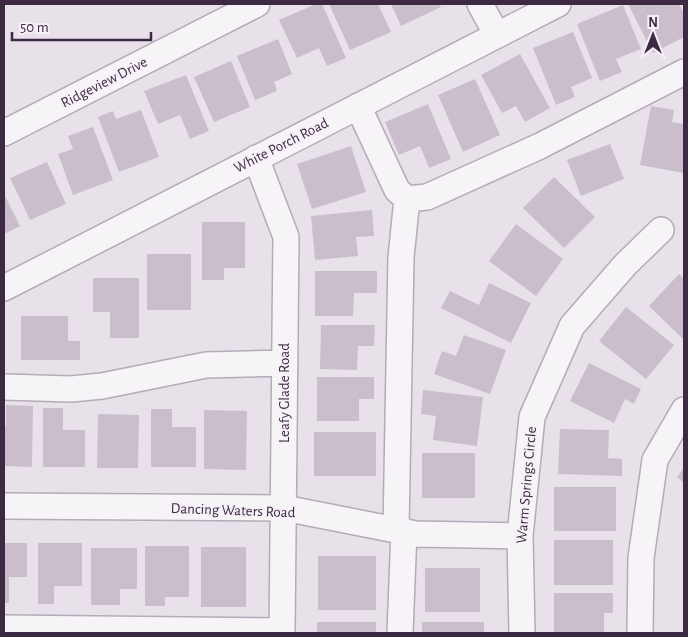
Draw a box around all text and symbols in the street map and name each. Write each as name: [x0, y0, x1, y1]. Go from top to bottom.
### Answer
scale bar: [12, 10, 151, 42]
north arrow: [628, 10, 678, 60]
text: N: [648, 16, 658, 30]
text: 50 m: [20, 20, 49, 35]
street label: Ridgeview Drive: [59, 54, 150, 111]
street label: White Porch Road: [232, 115, 331, 176]
street label: Leafy Glade Road: [277, 343, 292, 443]
street label: Warm Springs Circle: [514, 426, 539, 544]
street label: Dancing Waters Road: [170, 501, 296, 520]

